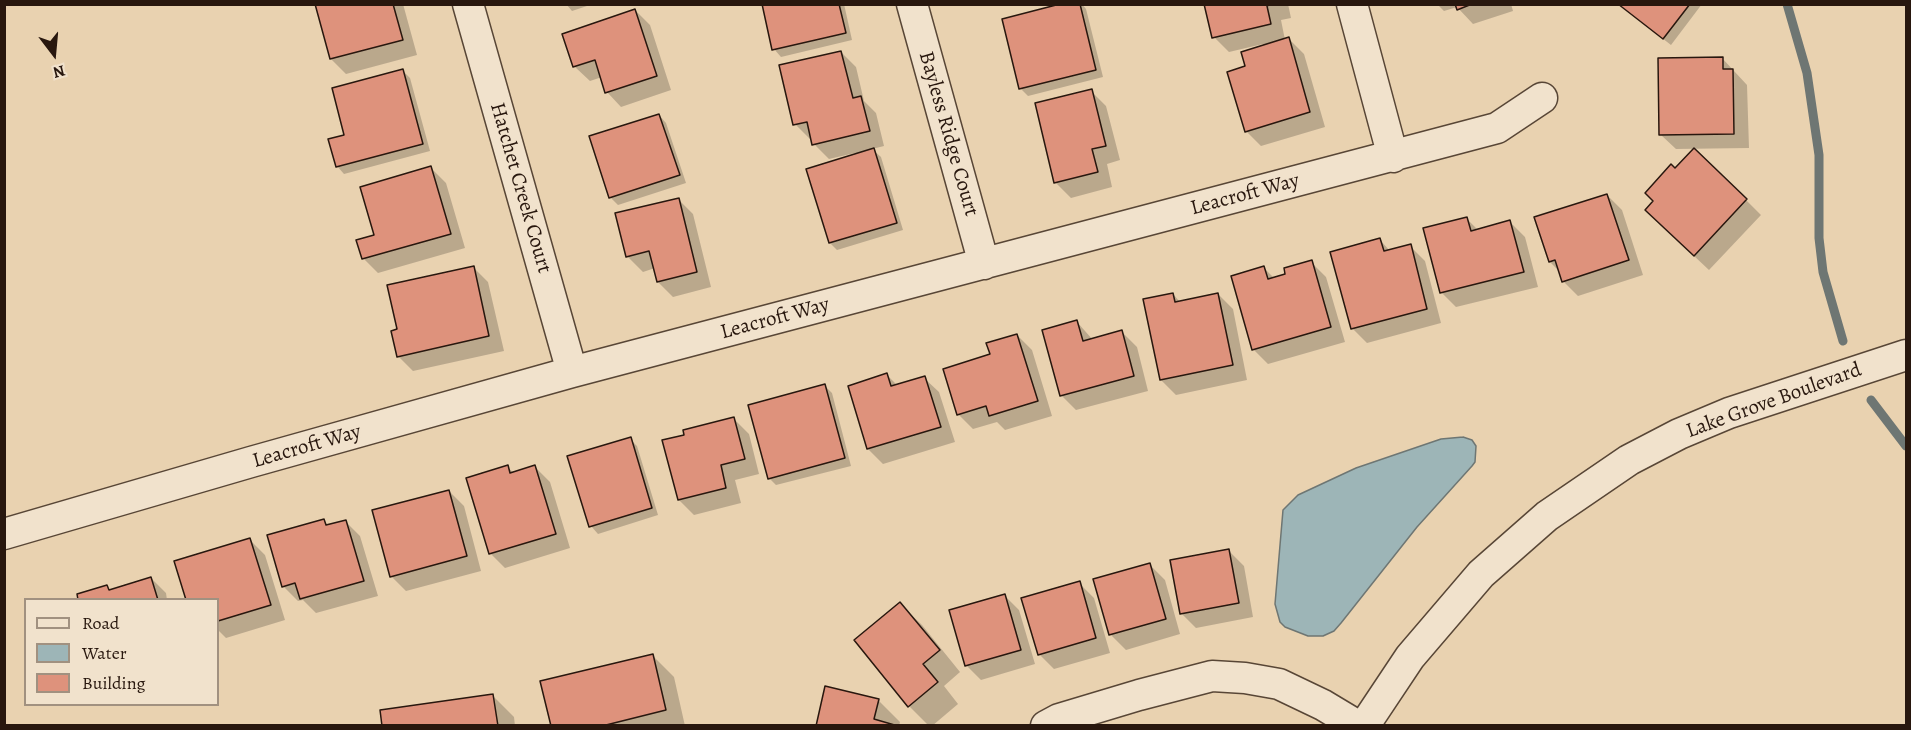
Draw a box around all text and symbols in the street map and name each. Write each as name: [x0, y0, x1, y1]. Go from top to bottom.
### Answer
north arrow: [24, 24, 84, 84]
street label: Bayless Ridge Court: [912, 49, 984, 219]
text: N: [50, 59, 68, 83]
street label: Hatchet Creek Court: [484, 100, 556, 276]
street label: Leacroft Way: [1188, 168, 1302, 222]
street label: Leacroft Way: [718, 292, 832, 346]
street label: Lake Grove Boulevard: [1683, 358, 1865, 444]
street label: Leacroft Way: [250, 420, 364, 474]
legend: [24, 598, 219, 706]
text: Road: [82, 611, 119, 635]
text: Water: [82, 641, 127, 665]
text: Building: [82, 671, 146, 695]

